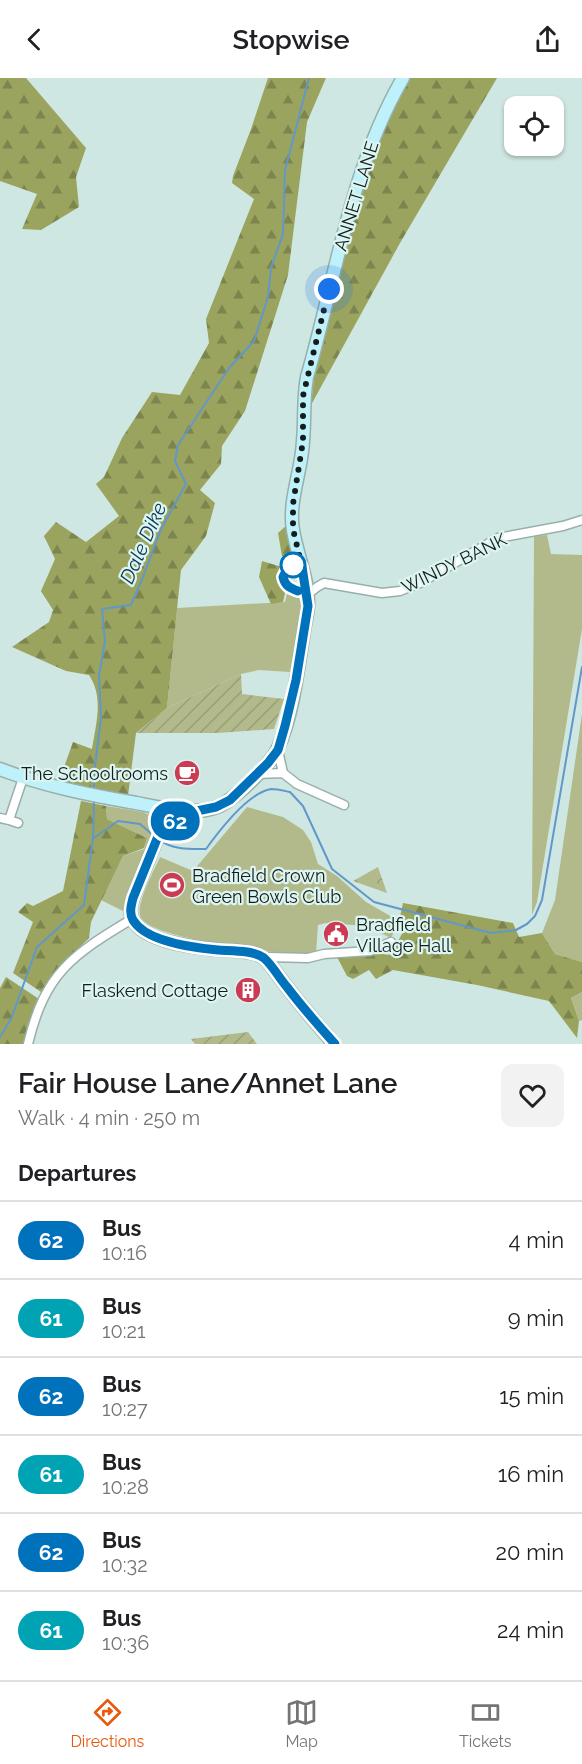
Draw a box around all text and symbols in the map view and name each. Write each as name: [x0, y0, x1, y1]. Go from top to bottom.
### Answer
icon: back: [18, 23, 51, 56]
icon: share: [531, 23, 564, 56]
text: Stopwise: [233, 24, 349, 55]
map controls: [504, 96, 564, 156]
button: locate: [504, 96, 564, 156]
street label: ANNET LANE: [329, 139, 383, 253]
your location: [314, 274, 344, 304]
water label: Dale Dike: [115, 499, 172, 587]
street label: WINDY BANK: [398, 528, 510, 597]
unlabelled marker: [280, 552, 306, 578]
cafe icon: The Schoolrooms: [172, 758, 202, 788]
place label: The Schoolrooms: [21, 763, 168, 784]
line badge: 62: [148, 802, 202, 840]
text: 62: [163, 809, 187, 834]
place label: Bradfield Crown Green Bowls Club: [192, 865, 341, 907]
sports icon: Bradfield Crown Green Bowls Club: [157, 870, 187, 900]
place label: Bradfield Village Hall: [356, 914, 451, 956]
public building icon: Bradfield Village Hall: [321, 919, 351, 949]
building icon: Flaskend Cottage: [233, 975, 263, 1005]
place label: Flaskend Cottage: [82, 980, 228, 1001]
button: heart: [501, 1064, 564, 1127]
text: Fair House Lane/Annet Lane: [18, 1067, 397, 1100]
text: Walk · 4 min · 250 m: [18, 1106, 200, 1130]
text: Departures: [18, 1160, 136, 1186]
text: Bus: [102, 1215, 141, 1241]
text: 4 min: [509, 1227, 564, 1253]
text: 62: [39, 1228, 63, 1253]
text: 10:16: [102, 1241, 147, 1265]
text: Bus: [102, 1293, 141, 1319]
text: 9 min: [508, 1305, 564, 1331]
text: 61: [39, 1306, 63, 1331]
text: 10:21: [102, 1319, 146, 1343]
text: Bus: [102, 1371, 141, 1397]
text: 15 min: [499, 1383, 564, 1409]
text: 62: [39, 1384, 63, 1409]
text: 10:27: [102, 1397, 148, 1421]
text: Bus: [102, 1449, 141, 1475]
text: 16 min: [498, 1461, 564, 1487]
text: 61: [39, 1462, 63, 1487]
text: 10:28: [102, 1475, 149, 1499]
text: Bus: [102, 1527, 141, 1553]
text: 20 min: [496, 1539, 564, 1565]
text: 62: [39, 1540, 63, 1565]
text: 10:32: [102, 1553, 148, 1577]
text: Bus: [102, 1605, 141, 1631]
text: 24 min: [497, 1617, 564, 1643]
text: 61: [39, 1618, 63, 1643]
text: 10:36: [102, 1631, 149, 1655]
tab: Directions: [70, 1696, 144, 1751]
tab: Map: [285, 1696, 318, 1751]
tab: Tickets: [459, 1696, 512, 1751]

